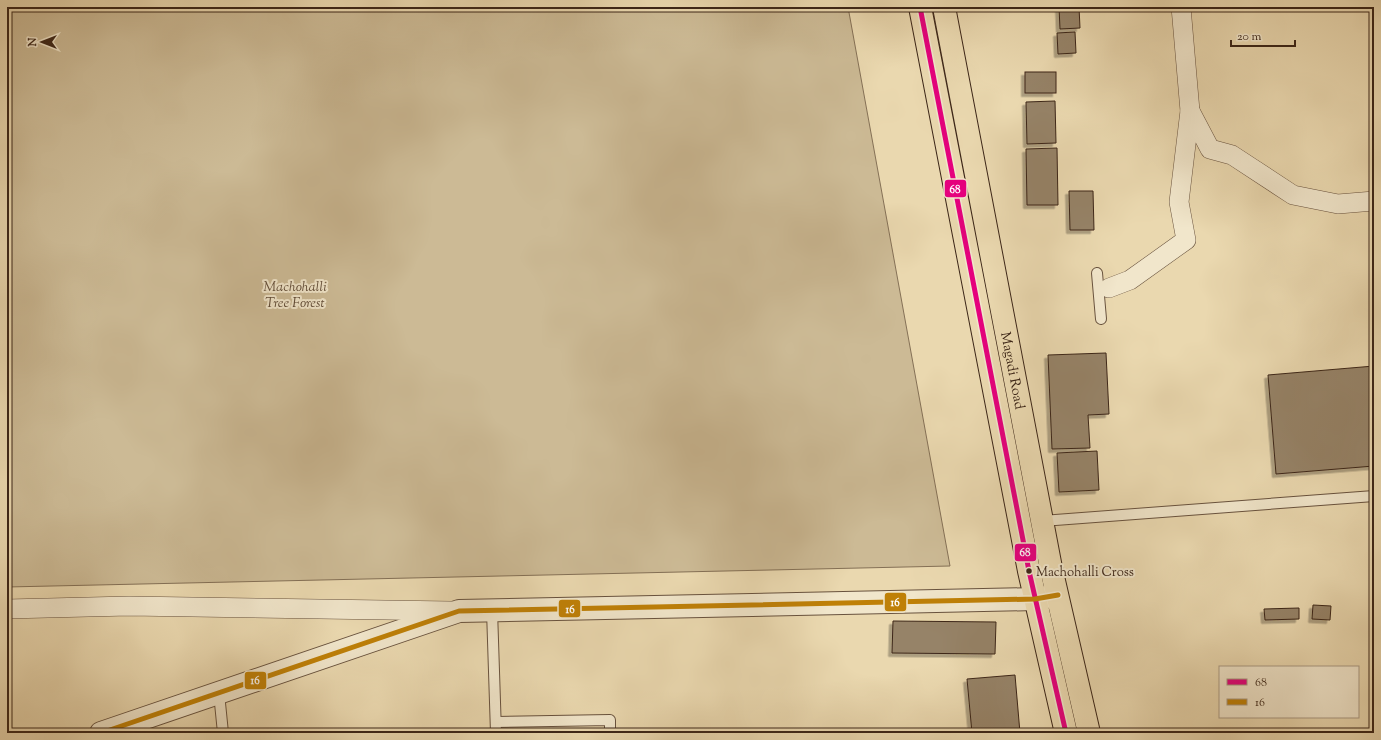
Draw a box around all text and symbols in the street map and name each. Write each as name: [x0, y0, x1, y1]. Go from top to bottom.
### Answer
north arrow: [22, 22, 62, 62]
scale bar: [1231, 22, 1295, 48]
text: 20 m: [1237, 28, 1262, 46]
text: N: [25, 37, 41, 47]
line badge: 68: [944, 179, 967, 198]
text: 68: [950, 182, 961, 198]
park label: Machohalli Tree Forest: [263, 278, 327, 314]
street label: Magadi Road: [994, 330, 1029, 411]
line badge: 68: [1014, 543, 1037, 562]
text: 68: [1020, 545, 1031, 561]
place label: Machohalli Cross: [1036, 564, 1134, 582]
marker: Machohalli Cross: [1024, 566, 1034, 576]
line badge: 16: [884, 592, 907, 612]
text: 16: [889, 595, 900, 611]
line badge: 16: [558, 599, 581, 618]
text: 16: [564, 602, 575, 618]
legend: [1219, 666, 1359, 718]
line badge: 16: [244, 671, 267, 690]
text: 16: [249, 673, 260, 689]
text: 68: [1255, 674, 1267, 692]
text: 16: [1255, 694, 1265, 712]

